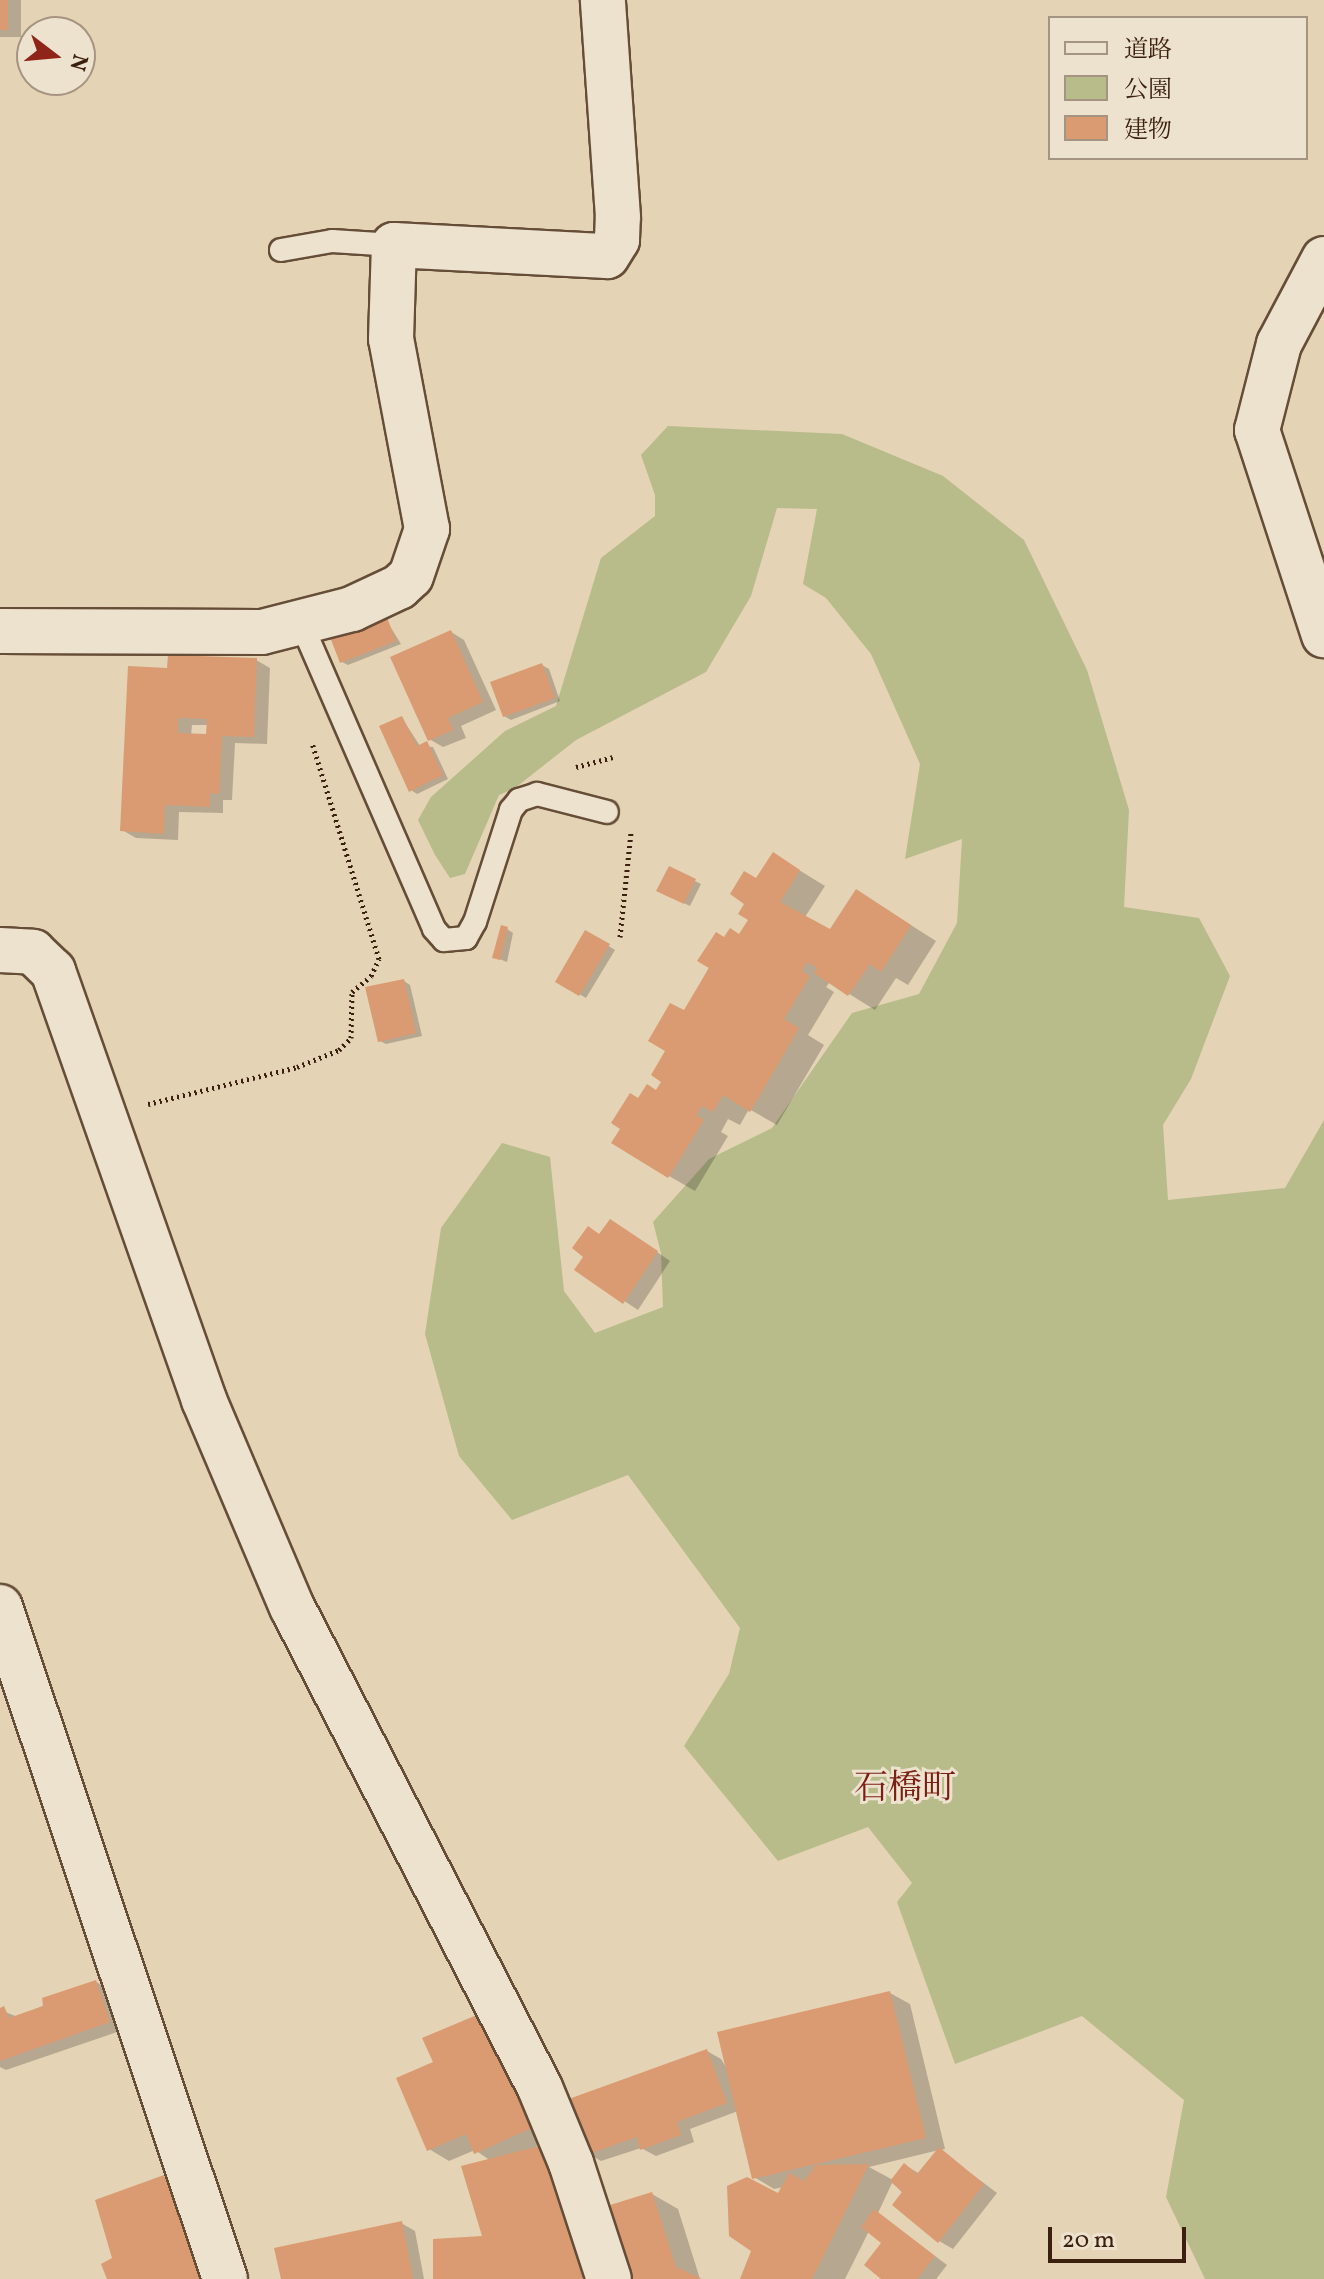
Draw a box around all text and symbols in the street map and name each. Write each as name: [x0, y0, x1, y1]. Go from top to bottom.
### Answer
north arrow: [16, 16, 96, 96]
legend: [1048, 16, 1308, 160]
text: 道路: [1124, 34, 1172, 68]
text: N: [61, 50, 95, 74]
text: 公園: [1124, 74, 1172, 108]
text: 建物: [1124, 114, 1172, 148]
district label: 石橋町: [854, 1770, 956, 1810]
scale bar: [1052, 2211, 1190, 2261]
text: 20 m: [1062, 2224, 1115, 2258]

